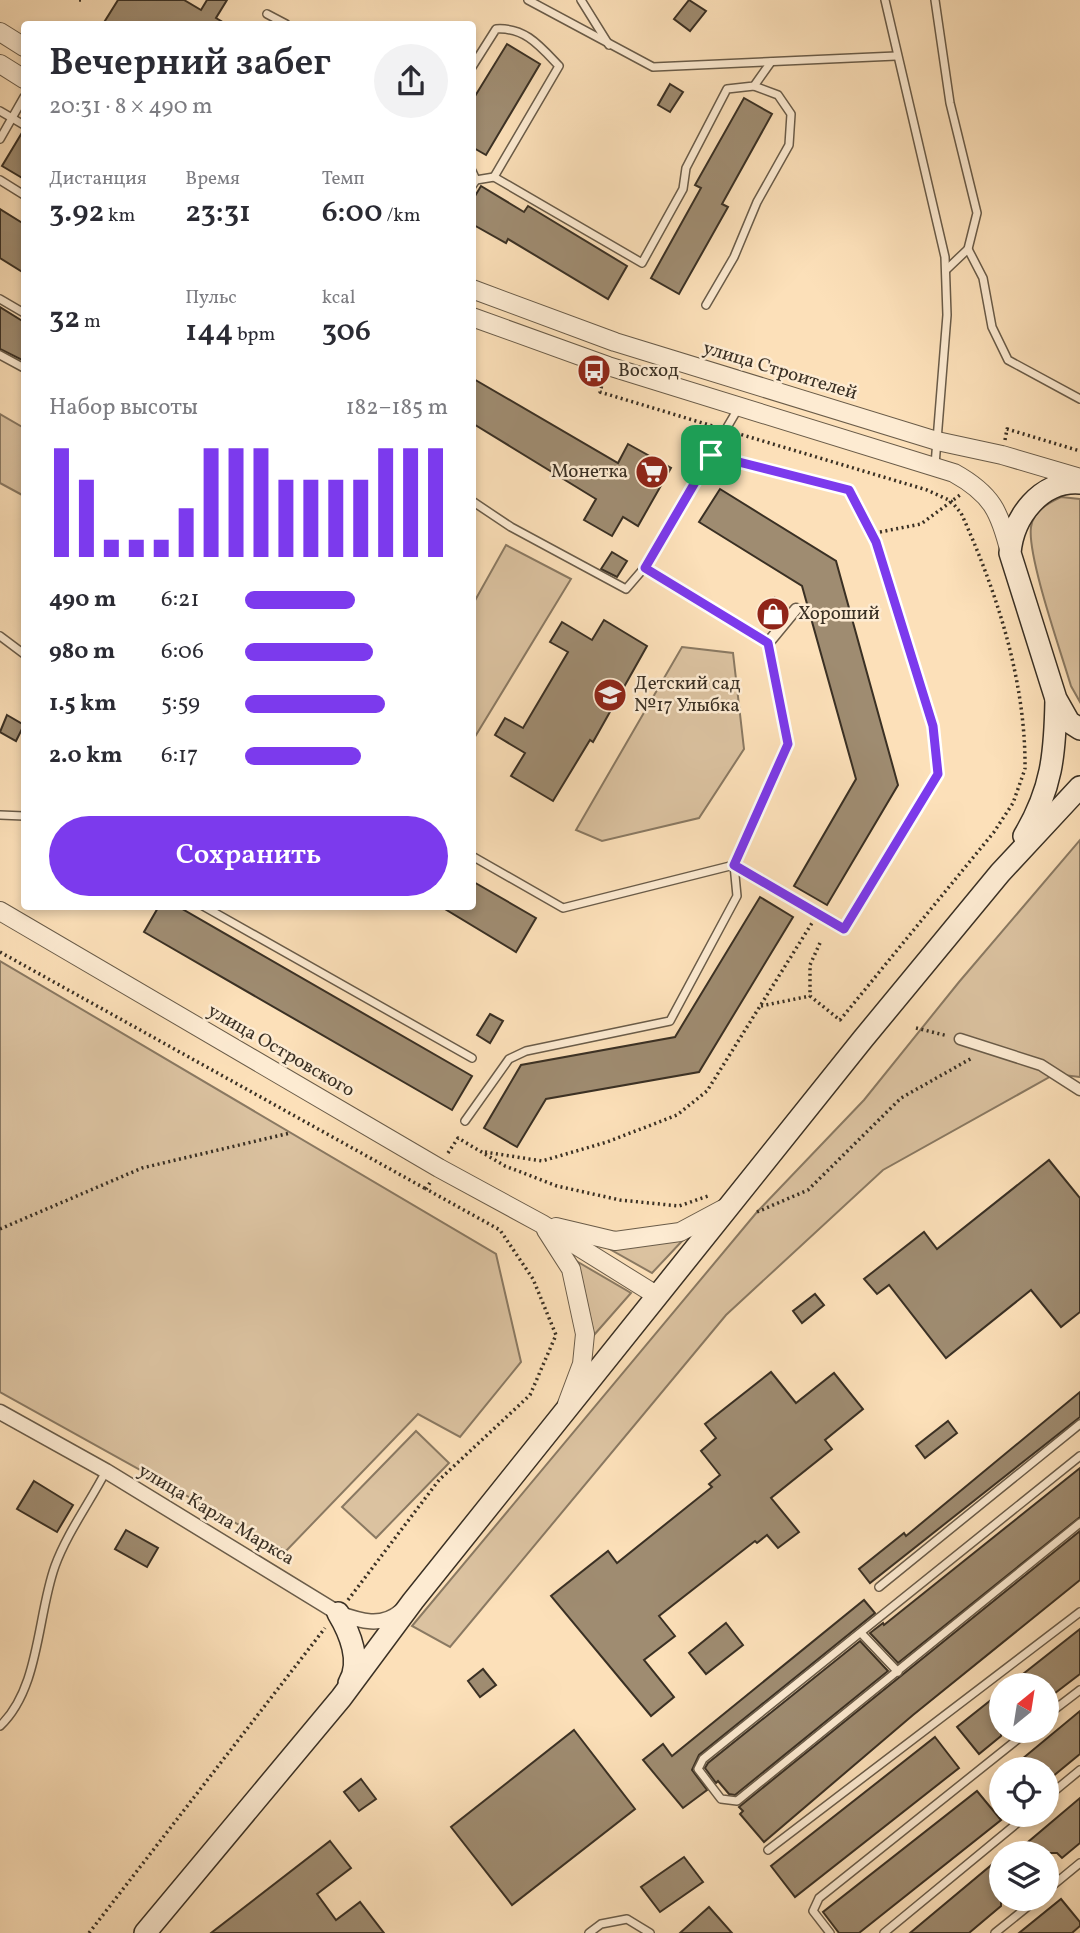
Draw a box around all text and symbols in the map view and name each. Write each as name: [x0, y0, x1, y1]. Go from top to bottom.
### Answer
text: Вечерний забег: [49, 38, 331, 91]
button: share: [374, 44, 448, 118]
text: 20:31 · 8 × 490 m: [49, 91, 213, 123]
text: Дистанция: [49, 166, 147, 192]
text: Время: [185, 166, 240, 192]
text: Темп: [322, 166, 365, 192]
text: 3.92: [49, 192, 104, 234]
text: 23:31: [185, 192, 251, 234]
text: 6:00: [322, 192, 383, 234]
text: km: [104, 203, 135, 229]
text: /km: [383, 203, 420, 229]
text: Пульс: [185, 285, 237, 311]
text: kcal: [322, 285, 355, 311]
text: 32: [49, 298, 80, 340]
text: m: [80, 309, 101, 335]
text: 144: [185, 311, 233, 353]
text: 306: [322, 311, 371, 353]
text: bpm: [233, 322, 275, 348]
street label: улица Строителей: [700, 335, 860, 407]
bus stop icon: Восход: [575, 352, 613, 390]
place label: Восход: [618, 358, 679, 384]
text: Набор высоты: [49, 392, 198, 424]
text: 182–185 m: [346, 392, 448, 424]
pin: [681, 425, 741, 485]
icon: arrive: [692, 436, 730, 474]
supermarket icon: Монетка: [633, 453, 671, 491]
place label: Монетка: [551, 459, 628, 485]
text: 490 m: [49, 584, 116, 616]
text: 6:21: [161, 584, 199, 616]
shop icon: Хороший: [754, 595, 792, 633]
place label: Хороший: [798, 601, 880, 627]
text: 980 m: [49, 636, 115, 668]
text: 6:06: [161, 636, 204, 668]
place label: Детский сад №17 Улыбка: [634, 671, 741, 719]
school or university icon: Детский сад №17 Улыбка: [591, 676, 629, 714]
text: 1.5 km: [49, 688, 116, 720]
text: 5:59: [161, 688, 200, 720]
text: 2.0 km: [49, 740, 122, 772]
text: 6:17: [161, 740, 198, 772]
button: Сохранить: [49, 816, 448, 896]
street label: улица Островского: [203, 998, 359, 1104]
street label: улица Карла Маркса: [133, 1458, 299, 1572]
north arrow: [989, 1673, 1059, 1743]
map controls: [989, 1673, 1059, 1911]
button: locate: [989, 1757, 1059, 1827]
button: layers: [989, 1841, 1059, 1911]

